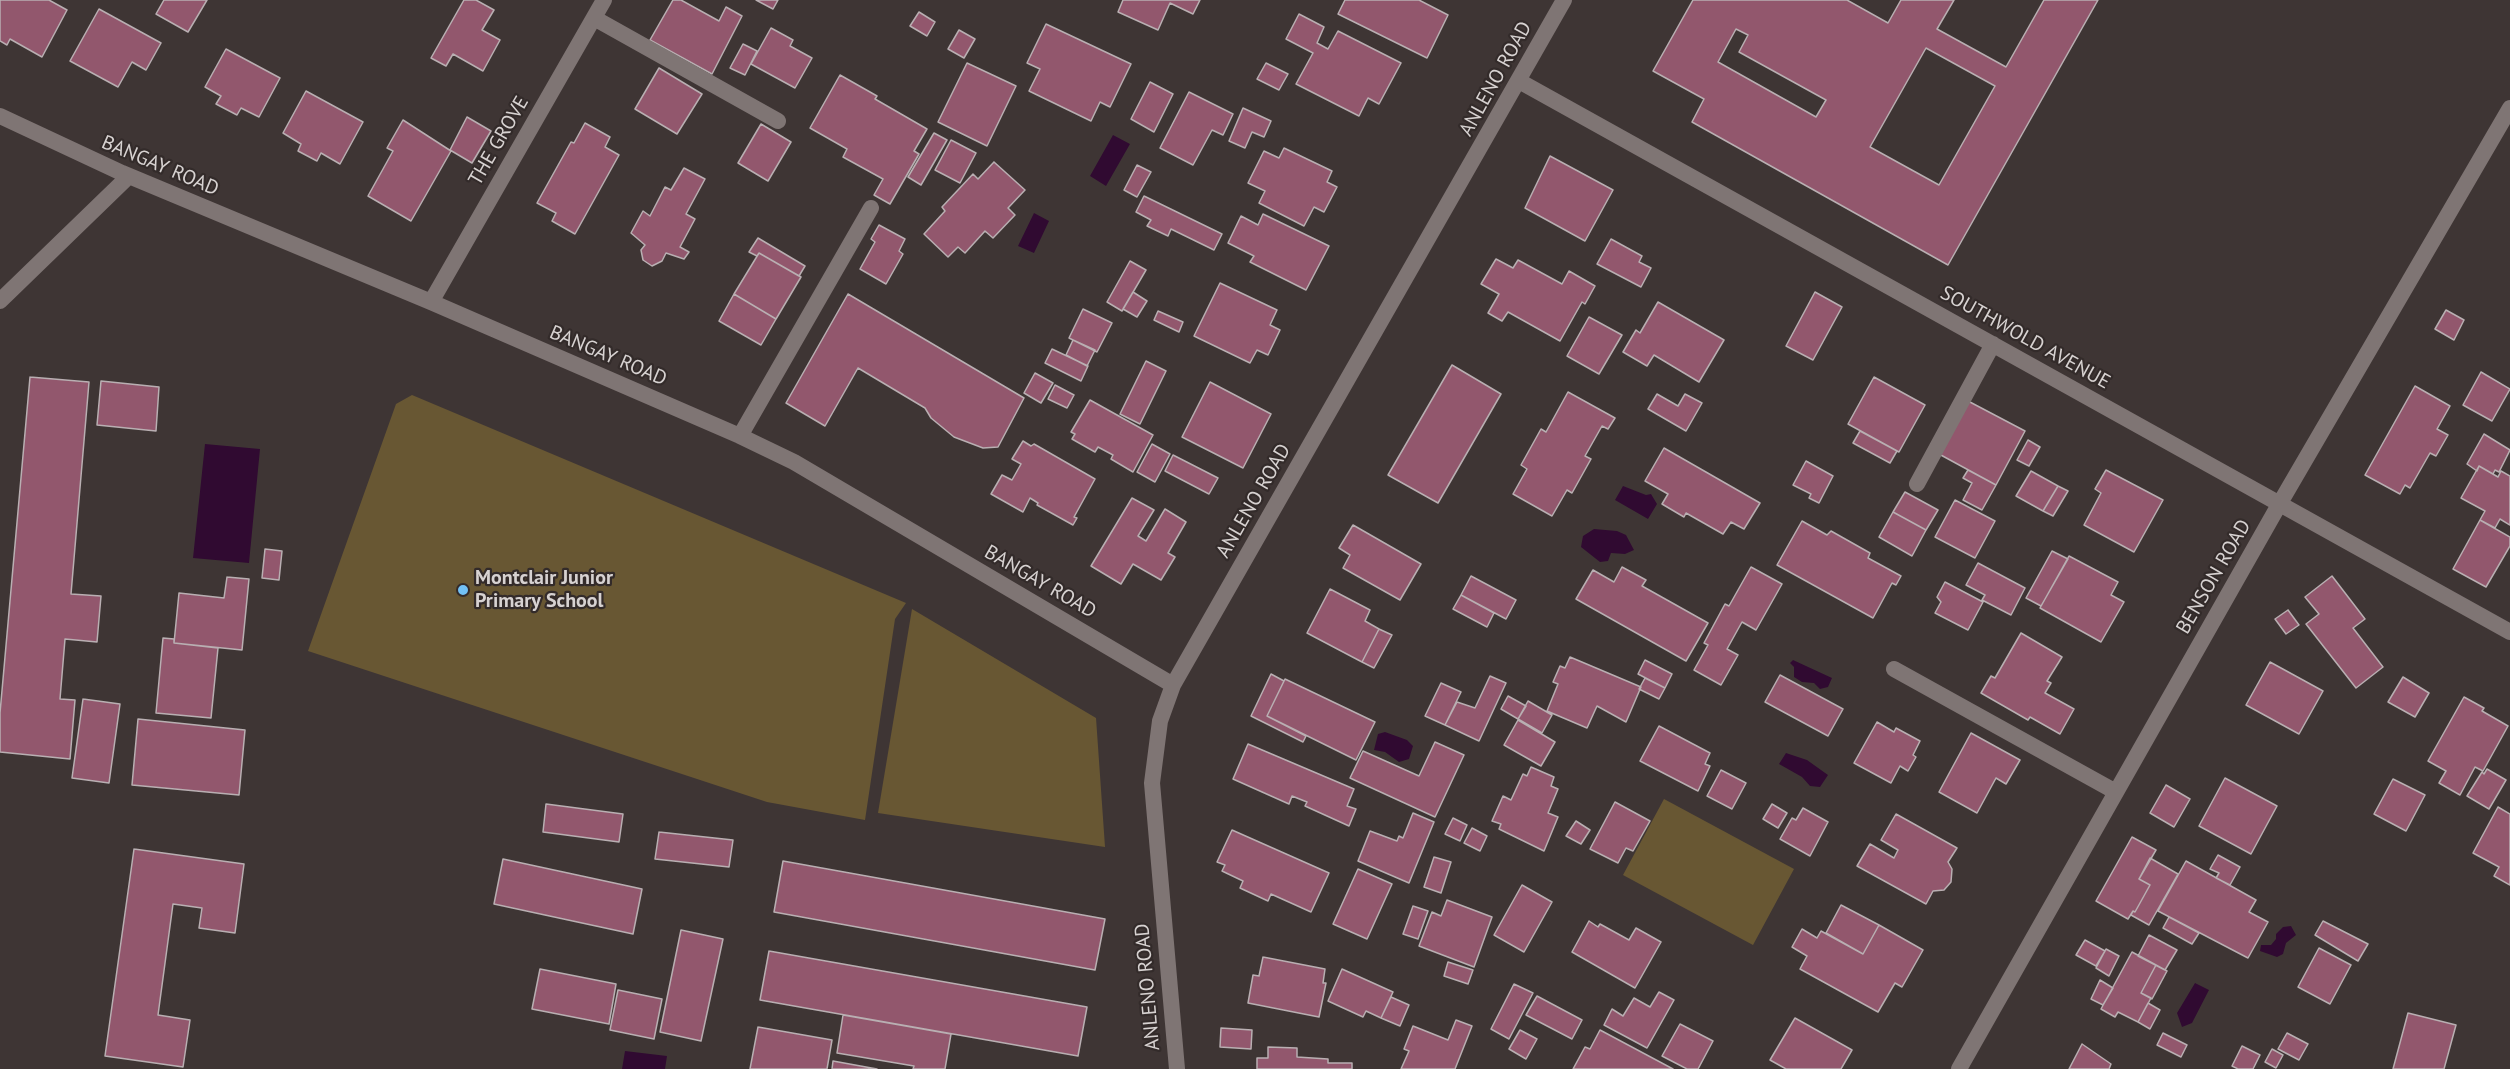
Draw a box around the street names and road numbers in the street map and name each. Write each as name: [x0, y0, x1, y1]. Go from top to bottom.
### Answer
street label: ANLENO ROAD: [1455, 17, 1537, 141]
street label: THE GROVE: [464, 92, 534, 190]
street label: BANGAY ROAD: [98, 131, 222, 201]
street label: SOUTHWOLD AVENUE: [1936, 281, 2114, 395]
street label: BANGAY ROAD: [546, 321, 670, 391]
street label: ANLENO ROAD: [1212, 440, 1296, 562]
street label: BENSON ROAD: [2172, 516, 2256, 638]
street label: BANGAY ROAD: [980, 540, 1100, 624]
street label: ANLENO ROAD: [1130, 922, 1166, 1052]

